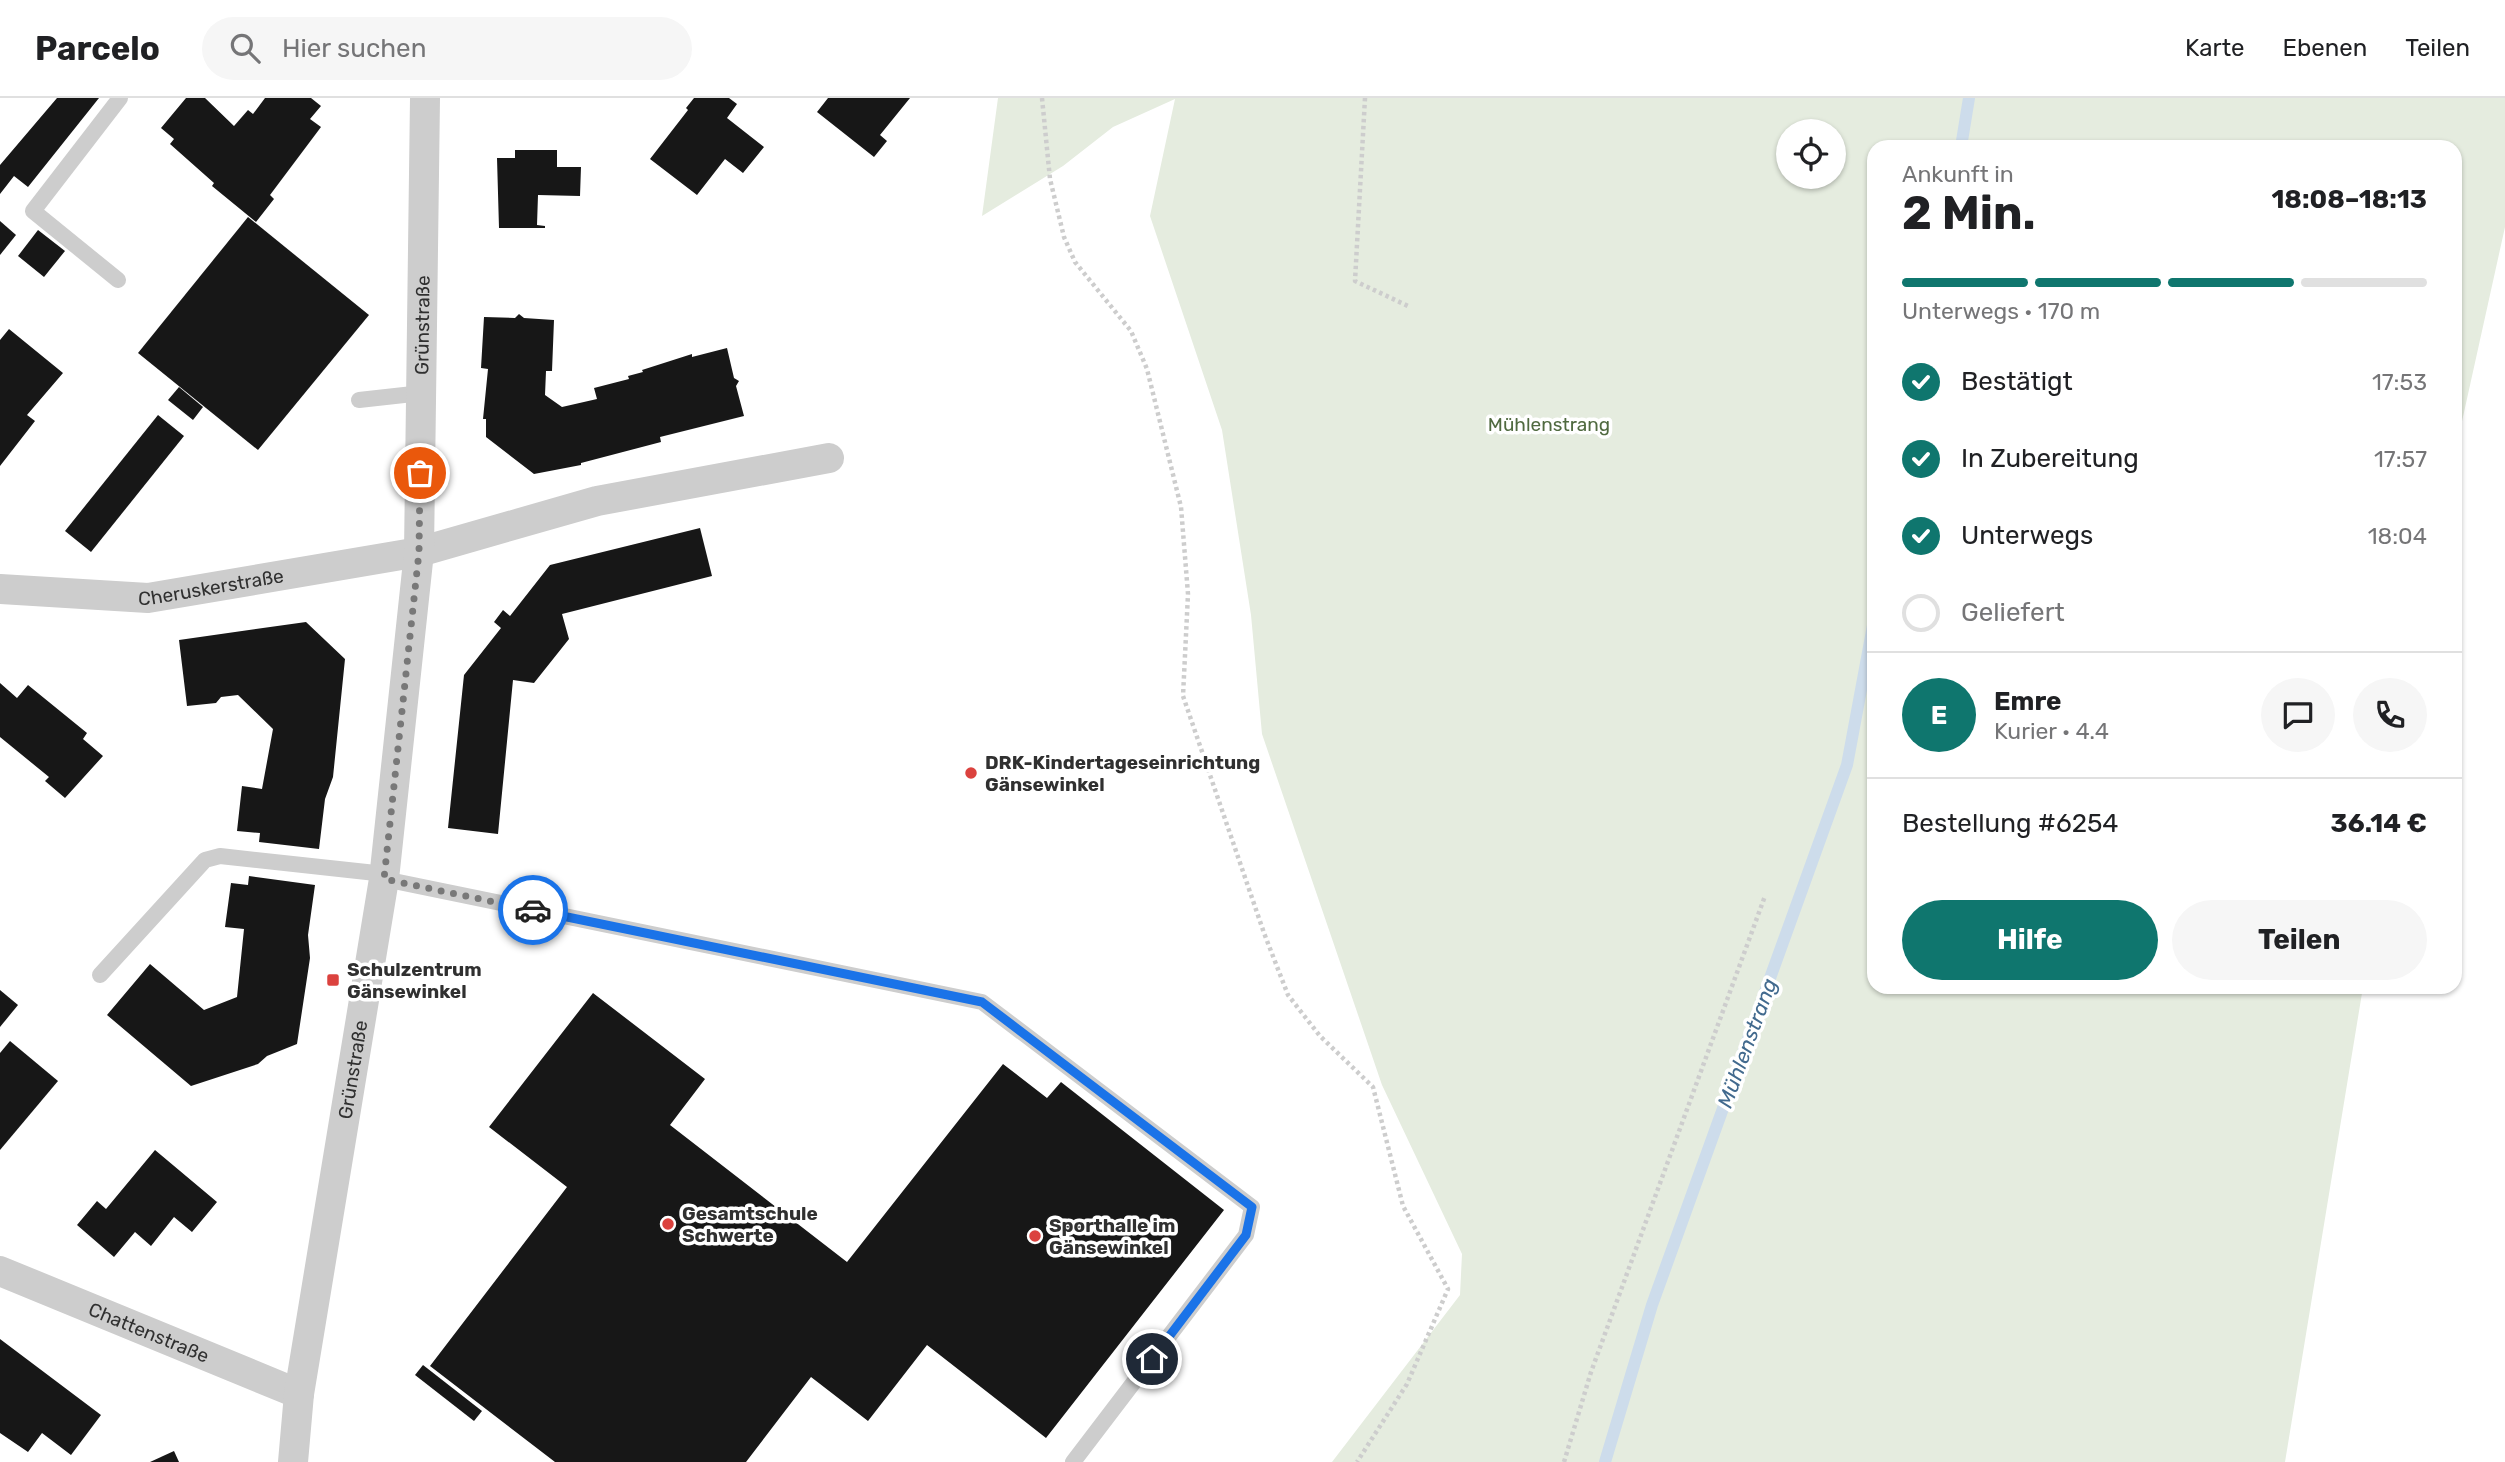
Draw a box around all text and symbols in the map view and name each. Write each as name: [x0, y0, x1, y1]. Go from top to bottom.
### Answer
search box: [202, 17, 692, 80]
text: Parcelo: [35, 29, 160, 68]
icon: search: [226, 29, 264, 67]
text: Hier suchen: [282, 33, 426, 64]
text: Karte: [2185, 34, 2245, 62]
text: Ebenen: [2283, 34, 2367, 62]
text: Teilen: [2405, 34, 2470, 62]
map controls: [1776, 119, 1846, 189]
button: locate: [1776, 119, 1846, 189]
text: Ankunft in: [1902, 160, 2014, 188]
text: 18:08–18:13: [2271, 184, 2427, 215]
text: 2 Min.: [1902, 186, 2036, 241]
street label: Grünstraße: [410, 275, 434, 375]
text: Unterwegs · 170 m: [1902, 297, 2100, 325]
icon: check: [1902, 363, 1940, 401]
text: Bestätigt: [1961, 366, 2073, 397]
text: 17:53: [2372, 368, 2427, 396]
park label: Mühlenstrang: [1488, 413, 1610, 436]
icon: check: [1902, 440, 1940, 478]
pin: [390, 443, 450, 503]
text: In Zubereitung: [1961, 443, 2139, 474]
text: 17:57: [2374, 445, 2427, 473]
icon: bag: [401, 454, 439, 492]
icon: check: [1902, 517, 1940, 555]
text: Unterwegs: [1961, 520, 2093, 551]
text: 18:04: [2368, 522, 2427, 550]
street label: Cheruskerstraße: [138, 564, 285, 610]
text: Geliefert: [1961, 597, 2065, 628]
button: chat: [2261, 678, 2335, 752]
button: phone: [2353, 678, 2427, 752]
text: Emre: [1994, 686, 2062, 717]
text: E: [1931, 700, 1947, 731]
text: Kurier · 4.4: [1994, 717, 2109, 745]
place label: DRK-Kindertageseinrichtung Gänsewinkel: [985, 751, 1260, 796]
marker: DRK-Kindertageseinrichtung Gänsewinkel: [963, 765, 979, 781]
text: Bestellung #6254: [1902, 808, 2118, 839]
text: 36.14 €: [2331, 808, 2427, 839]
courier: [498, 875, 568, 945]
icon: car: [514, 891, 552, 929]
button: Hilfe: [1902, 900, 2158, 980]
button: Teilen: [2172, 900, 2427, 980]
place label: Schulzentrum Gänsewinkel: [347, 958, 482, 1003]
marker: Schulzentrum Gänsewinkel: [325, 972, 341, 988]
water label: Mühlenstrang: [1712, 975, 1782, 1111]
street label: Grünstraße: [333, 1019, 372, 1121]
place label: Gesamtschule Schwerte: [682, 1202, 818, 1247]
place label: Sporthalle im Gänsewinkel: [1049, 1214, 1175, 1259]
marker: Gesamtschule Schwerte: [660, 1216, 676, 1232]
marker: Sporthalle im Gänsewinkel: [1027, 1228, 1043, 1244]
street label: Chattenstraße: [85, 1297, 213, 1367]
pin: [1122, 1329, 1182, 1389]
icon: home: [1133, 1340, 1171, 1378]

